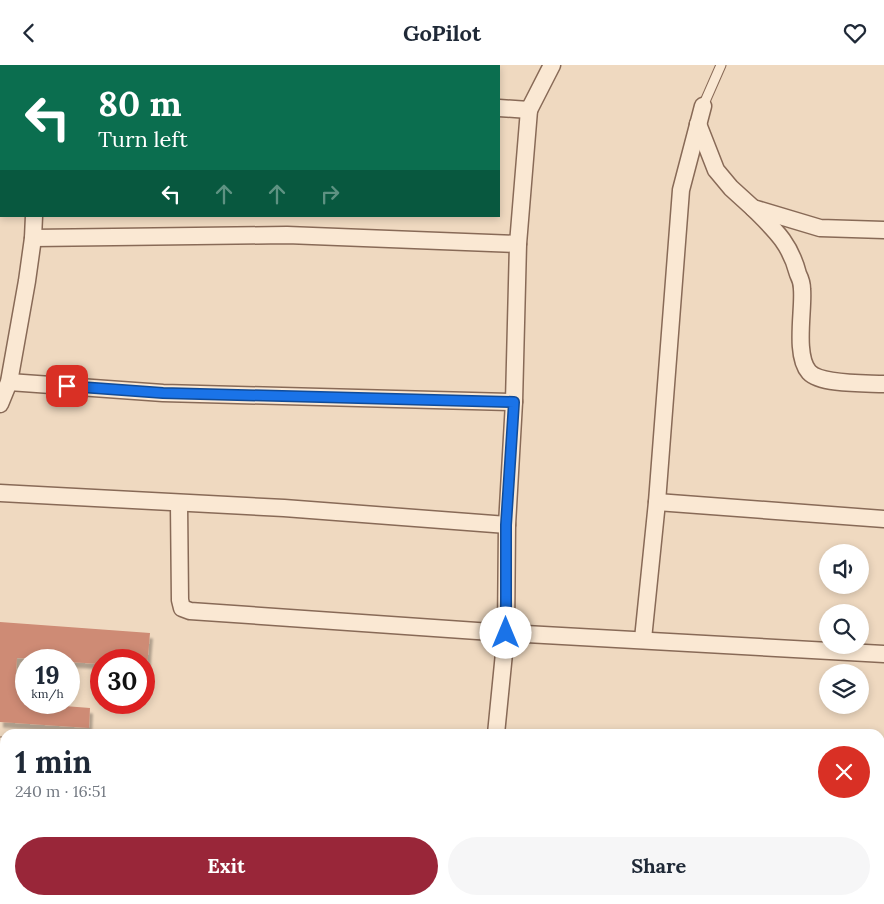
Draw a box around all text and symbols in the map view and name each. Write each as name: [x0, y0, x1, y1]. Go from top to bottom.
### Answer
icon: back: [15, 19, 43, 47]
text: GoPilot: [403, 19, 481, 47]
icon: heart: [841, 19, 869, 47]
text: 80 m: [98, 81, 182, 126]
icon: left: [15, 85, 80, 150]
text: Turn left: [98, 125, 188, 153]
icon: left: [157, 180, 185, 208]
icon: ahead: [210, 180, 238, 208]
icon: ahead: [263, 180, 291, 208]
icon: right: [316, 180, 344, 208]
pin: [46, 365, 88, 407]
icon: arrive: [53, 372, 81, 400]
map controls: [819, 544, 869, 714]
button: sound: [819, 544, 869, 594]
button: search: [819, 604, 869, 654]
position arrow: [479, 606, 531, 658]
speed limit sign: 30: [90, 649, 155, 714]
text: 19: [35, 659, 60, 691]
button: layers: [819, 664, 869, 714]
text: km/h: [31, 686, 64, 701]
text: 1 min: [15, 743, 92, 781]
button: close: [818, 746, 870, 798]
text: 240 m · 16:51: [15, 781, 106, 801]
button: Exit: [15, 837, 438, 895]
button: Share: [448, 837, 870, 895]

